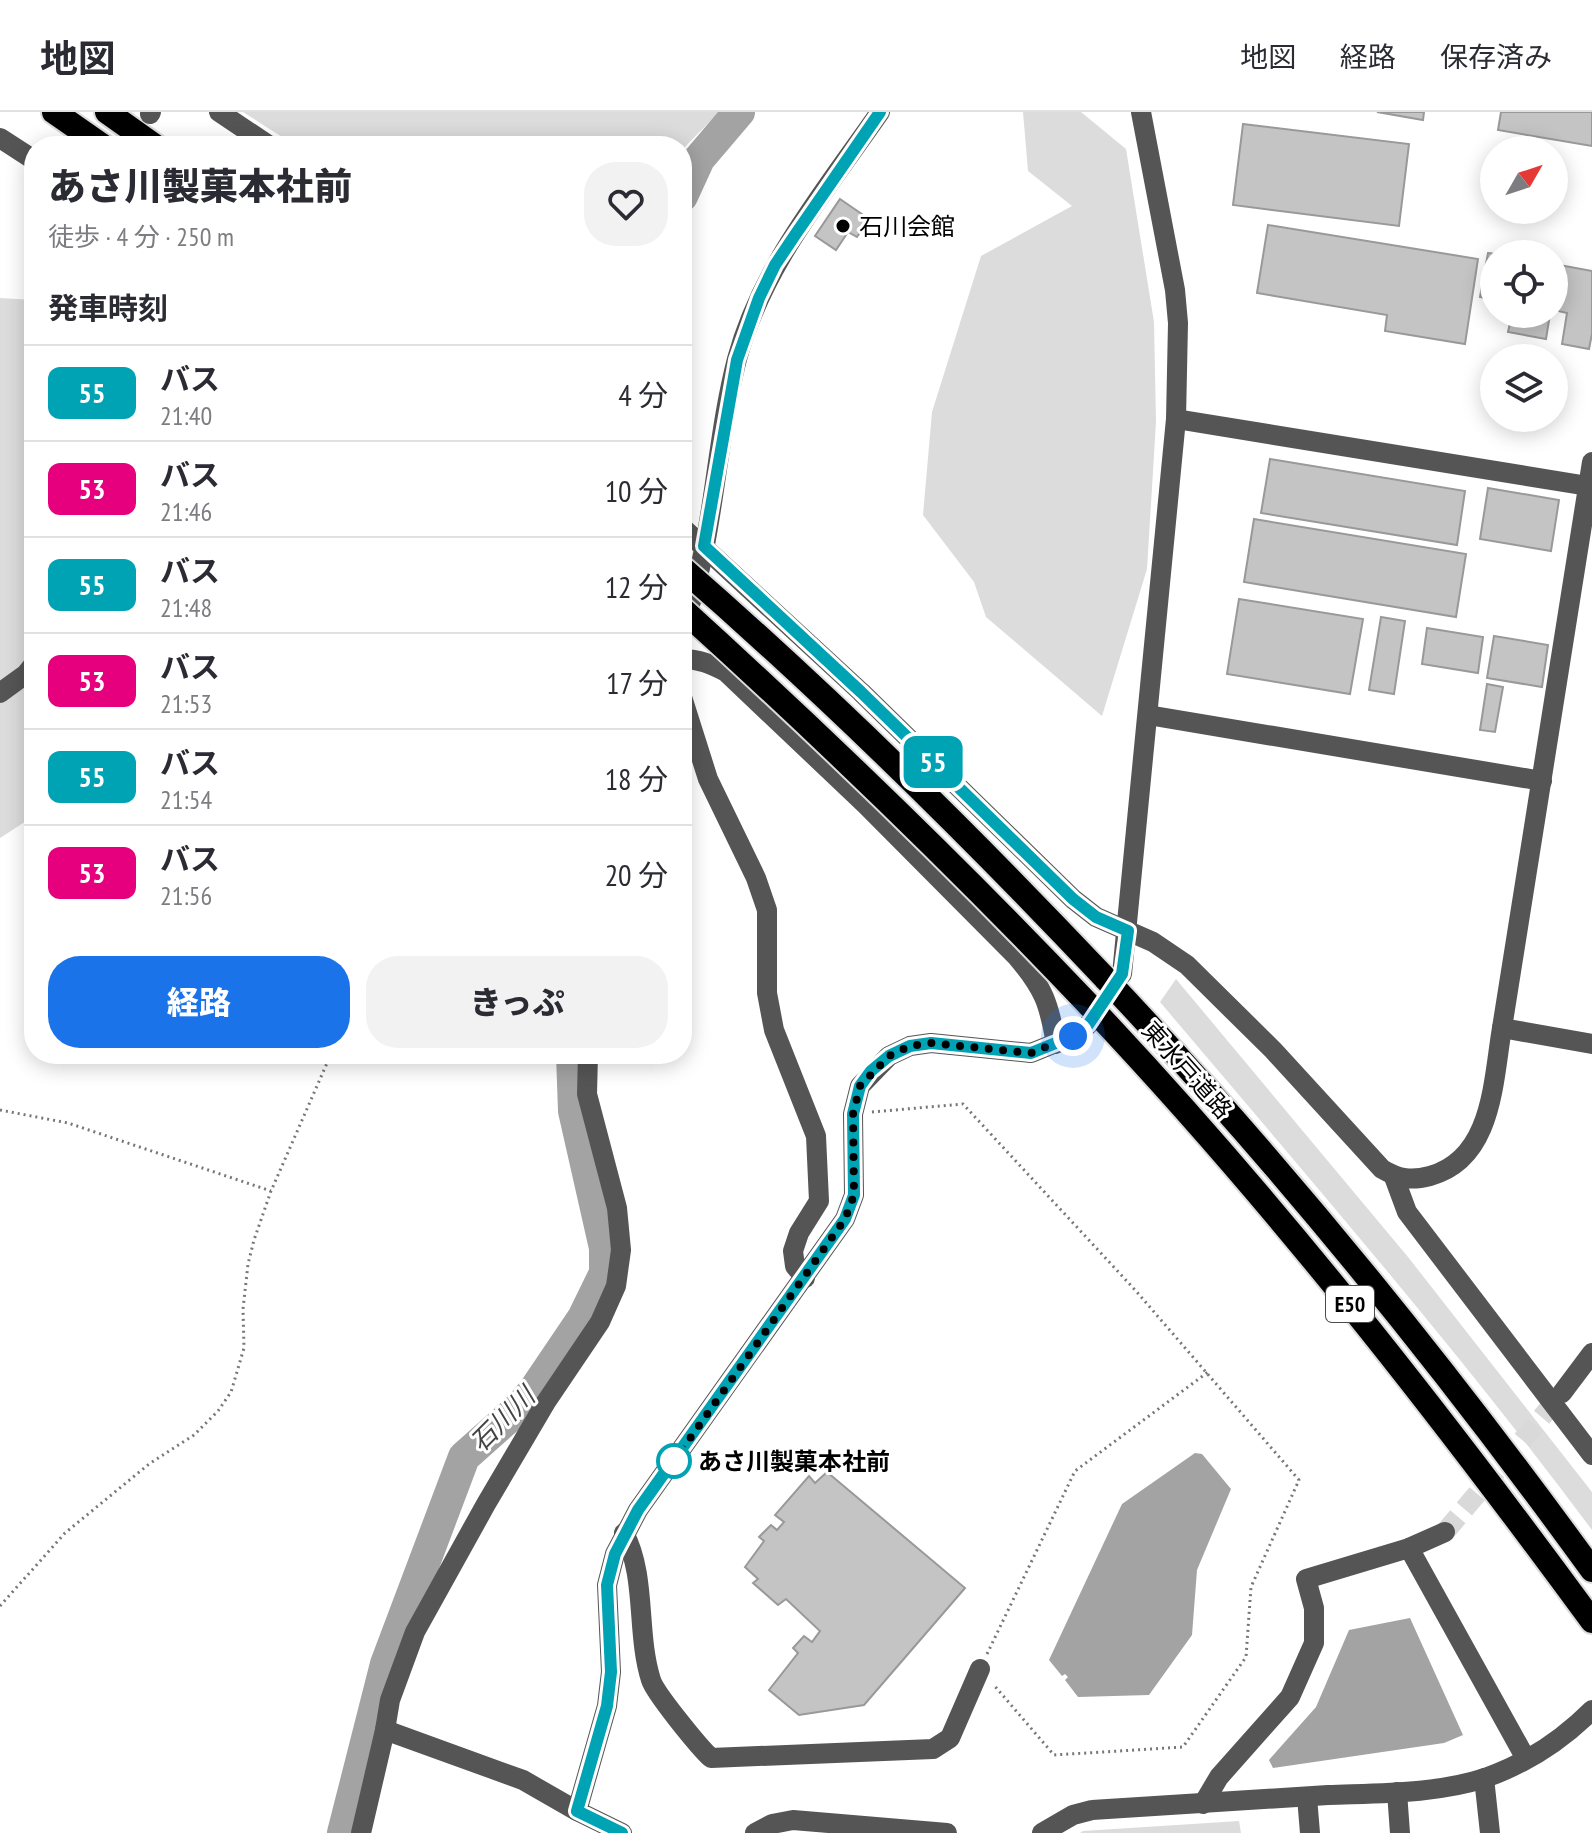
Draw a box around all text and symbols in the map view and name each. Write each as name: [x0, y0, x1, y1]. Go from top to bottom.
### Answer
text: 地図: [40, 33, 116, 82]
text: 地図: [1240, 38, 1296, 75]
text: 経路: [1340, 38, 1396, 75]
text: 保存済み: [1440, 38, 1552, 75]
north arrow: [1480, 136, 1568, 224]
map controls: [1480, 136, 1568, 432]
text: あさ川製菓本社前: [48, 161, 352, 210]
button: heart: [584, 162, 668, 246]
place label: 石川会館: [859, 211, 955, 242]
marker: 石川会館: [834, 217, 852, 235]
text: 徒歩 · 4 分 · 250 m: [48, 220, 234, 253]
button: locate: [1480, 240, 1568, 328]
text: 発車時刻: [48, 288, 168, 327]
button: layers: [1480, 344, 1568, 432]
text: バス: [160, 359, 220, 398]
text: 55: [79, 374, 105, 411]
text: 4 分: [618, 375, 668, 414]
text: 21:40: [160, 399, 212, 432]
text: バス: [160, 455, 220, 494]
text: 53: [79, 470, 105, 507]
text: 10 分: [605, 471, 668, 510]
text: 21:46: [160, 495, 212, 528]
text: バス: [160, 551, 220, 590]
text: 55: [79, 566, 105, 603]
text: 12 分: [605, 567, 668, 606]
text: 21:48: [160, 591, 212, 624]
text: バス: [160, 647, 220, 686]
text: 53: [79, 662, 105, 699]
text: 17 分: [606, 663, 668, 702]
text: 21:53: [160, 687, 212, 720]
line badge: 55: [897, 736, 969, 788]
text: バス: [160, 743, 220, 782]
text: 55: [920, 743, 946, 780]
text: 55: [79, 758, 105, 795]
text: 18 分: [605, 759, 668, 798]
text: 21:54: [160, 783, 212, 816]
text: バス: [160, 839, 220, 878]
text: 53: [79, 854, 105, 891]
text: 20 分: [605, 855, 668, 894]
text: 21:56: [160, 879, 212, 912]
button: 経路: [48, 956, 350, 1048]
button: きっぷ: [366, 956, 668, 1048]
street label: 東水戸道路: [1135, 1015, 1239, 1125]
your location: [1053, 1016, 1093, 1056]
road number: E50: [1326, 1286, 1374, 1322]
water label: 石川川: [463, 1378, 543, 1458]
marker: あさ川製菓本社前: [657, 1444, 691, 1478]
place label: あさ川製菓本社前: [698, 1446, 890, 1477]

